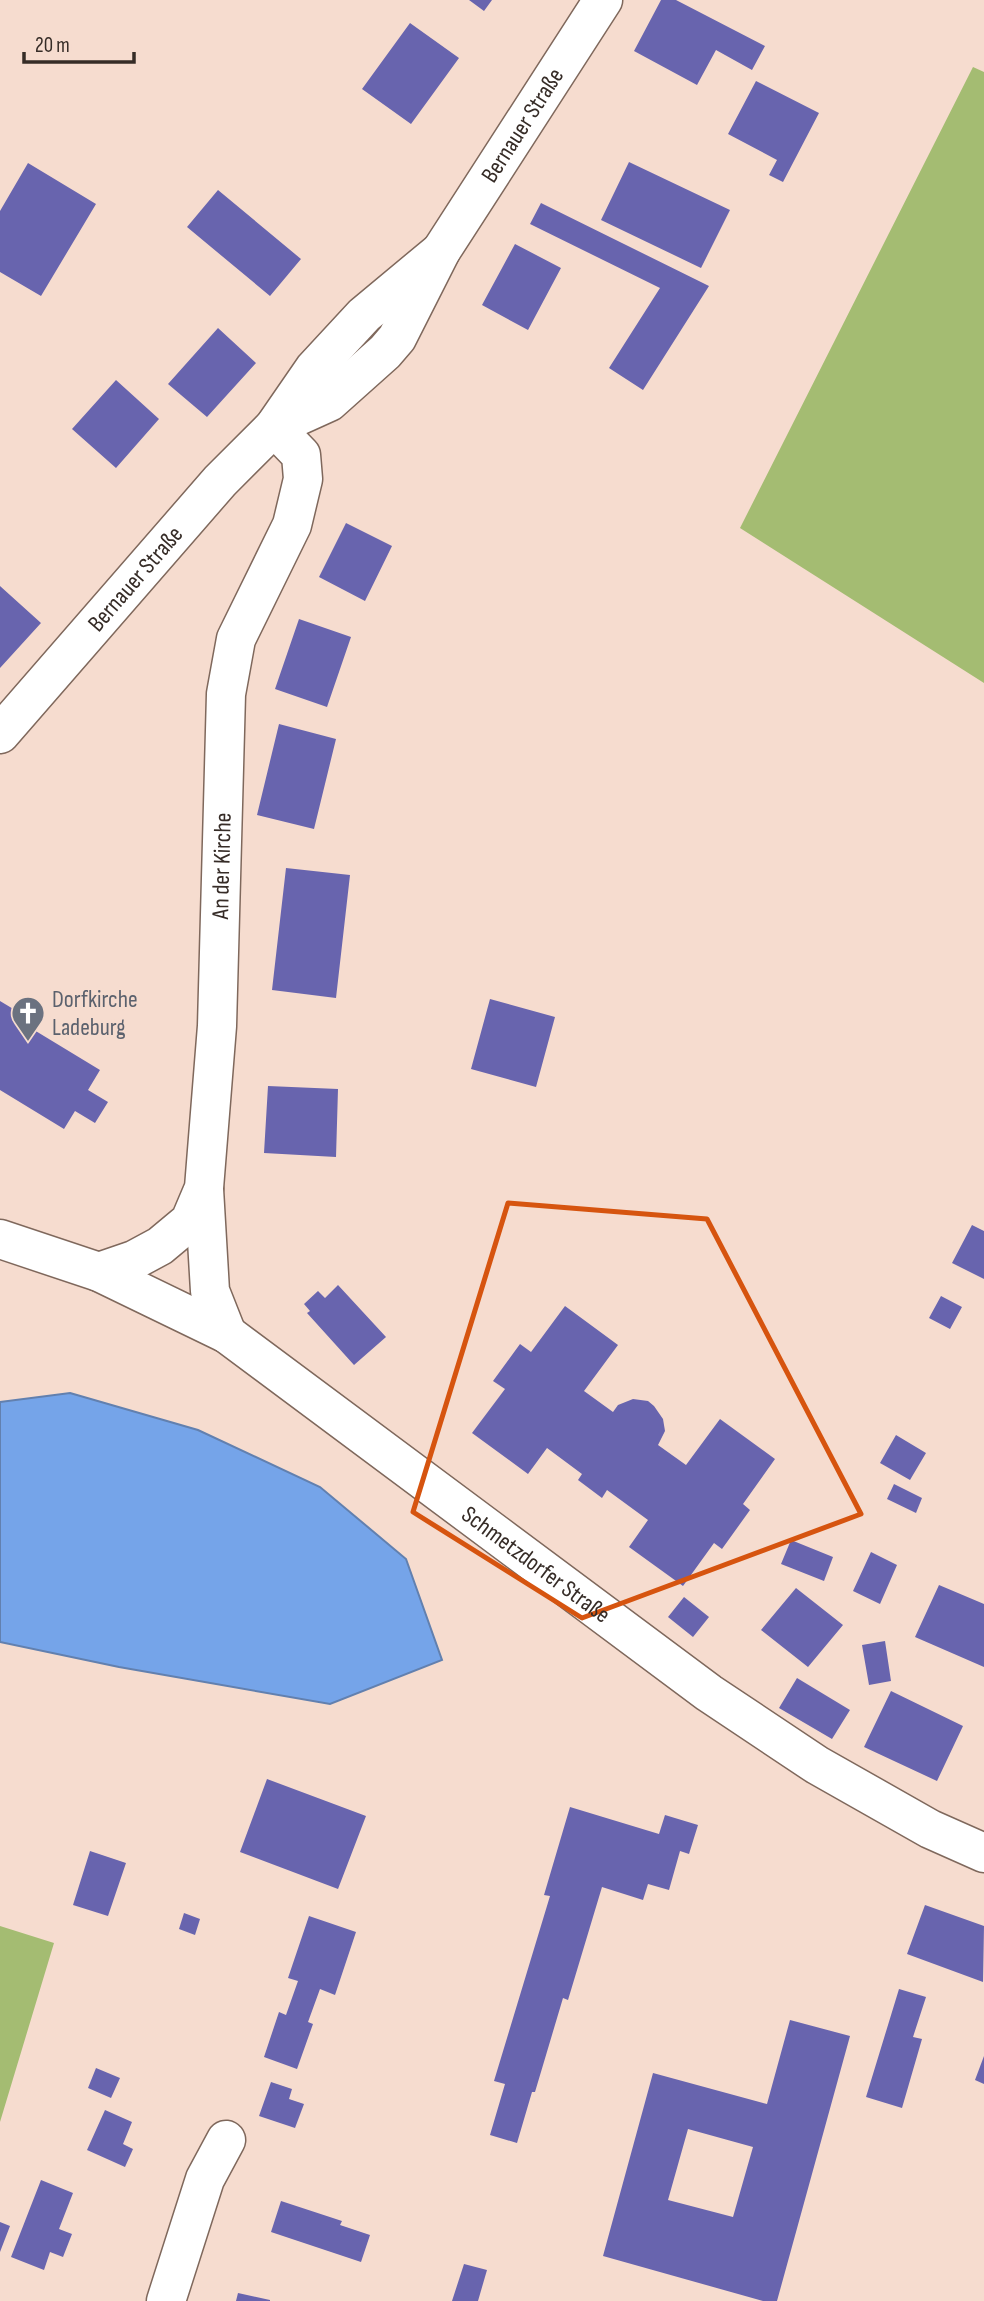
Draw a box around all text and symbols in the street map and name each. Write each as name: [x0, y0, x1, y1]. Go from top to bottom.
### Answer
scale bar: [24, 21, 135, 65]
text: 20 m: [35, 33, 70, 58]
street label: Bernauer Straße: [475, 63, 570, 188]
street label: Bernauer Straße: [82, 520, 189, 638]
street label: An der Kirche: [206, 812, 238, 921]
place label: Dorfkirche Ladeburg: [52, 985, 138, 1042]
church icon: Dorfkirche Ladeburg: [9, 994, 47, 1043]
street label: Schmetzdorfer Straße: [456, 1500, 616, 1629]

